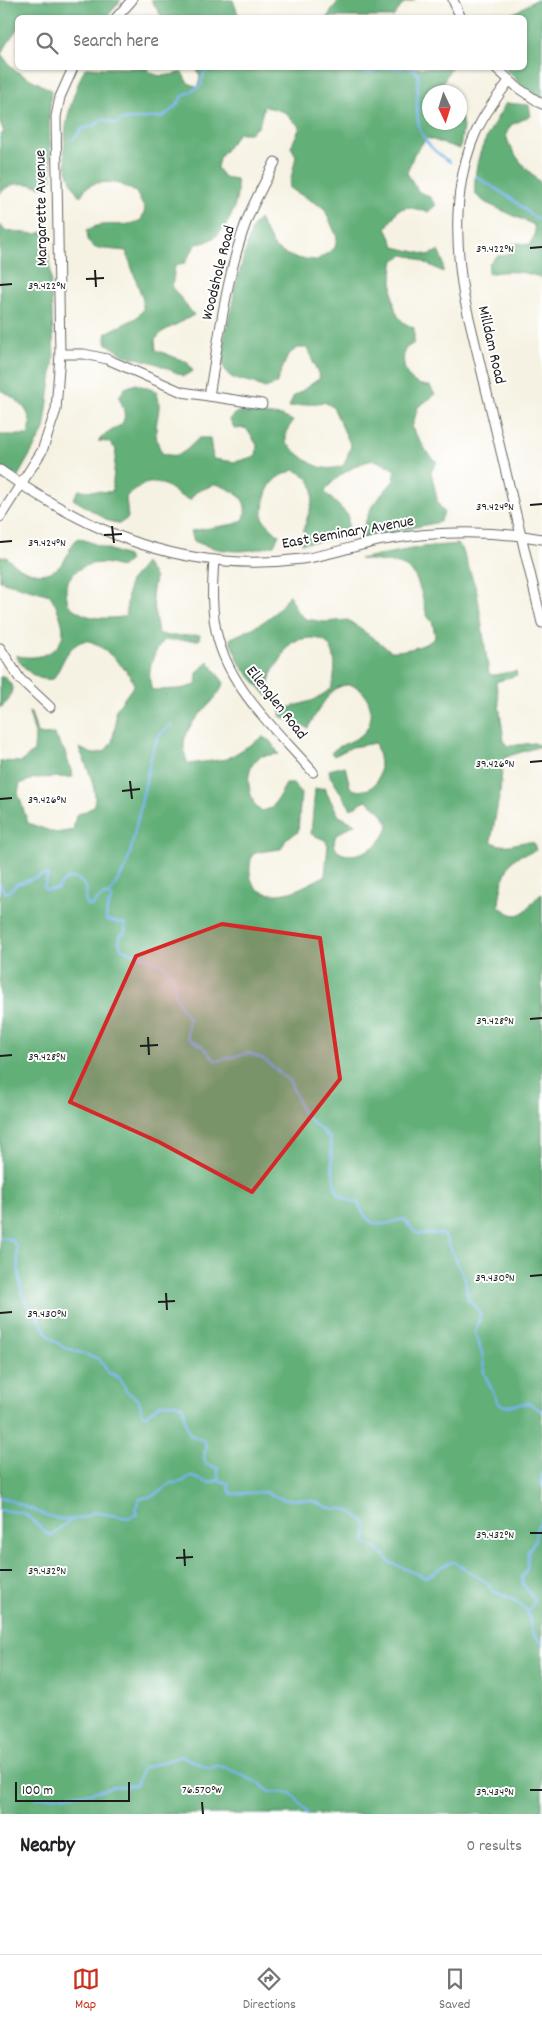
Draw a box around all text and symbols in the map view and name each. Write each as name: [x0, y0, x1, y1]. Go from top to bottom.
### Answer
search box: [15, 15, 527, 70]
icon: search: [33, 29, 61, 57]
text: Search here: [73, 29, 159, 56]
north arrow: [422, 85, 467, 130]
street label: Margarette Avenue: [29, 150, 55, 266]
street label: Woodshole Road: [196, 223, 242, 323]
text: 39.422°N: [476, 241, 514, 258]
text: 39.422°N: [28, 278, 66, 295]
street label: Milldam Road: [471, 304, 511, 386]
text: 39.424°N: [476, 499, 514, 516]
street label: East Seminary Avenue: [280, 510, 416, 556]
text: 39.424°N: [28, 535, 66, 552]
street label: Ellenglen Road: [240, 661, 312, 745]
text: 39.426°N: [476, 756, 514, 773]
text: 39.426°N: [28, 792, 66, 809]
text: 39.428°N: [476, 1013, 514, 1030]
text: 39.428°N: [28, 1049, 66, 1066]
text: 39.430°N: [475, 1270, 515, 1287]
text: 39.430°N: [27, 1306, 67, 1323]
text: 39.432°N: [476, 1527, 514, 1544]
text: 39.432°N: [28, 1563, 66, 1580]
scale bar: [15, 1779, 130, 1802]
text: 100 m: [22, 1781, 53, 1801]
text: 76.570°W: [182, 1782, 222, 1799]
text: 39.434°N: [476, 1784, 514, 1801]
text: Nearby: [20, 1832, 75, 1862]
text: 0 results: [467, 1835, 522, 1858]
tab: Map: [72, 1965, 100, 2015]
tab: Directions: [243, 1965, 296, 2015]
tab: Saved: [439, 1965, 470, 2015]

